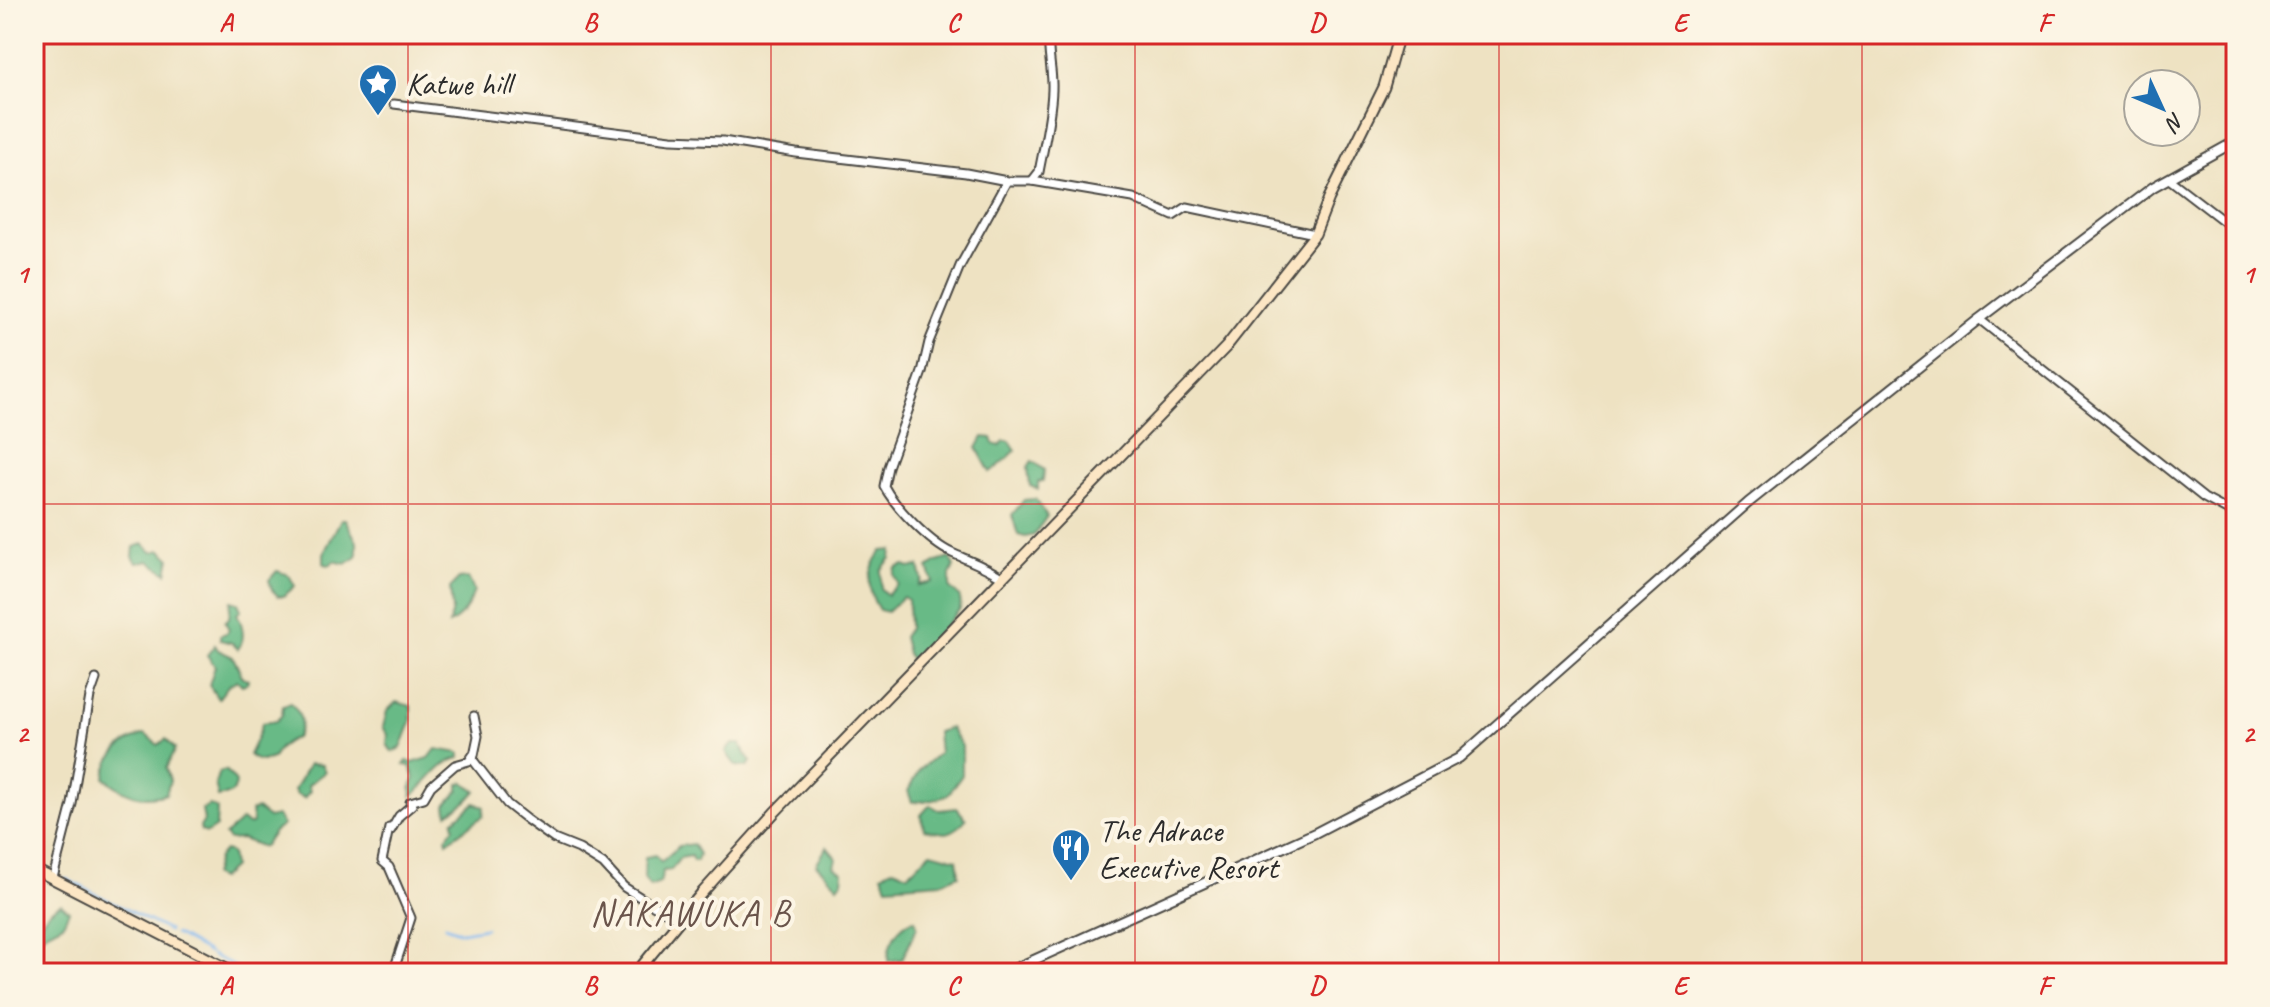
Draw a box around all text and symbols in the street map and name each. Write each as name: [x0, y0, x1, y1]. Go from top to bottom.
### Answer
text: A: [219, 6, 234, 39]
text: B: [583, 6, 599, 39]
text: C: [947, 6, 963, 39]
text: D: [1309, 6, 1327, 39]
text: E: [1673, 6, 1691, 39]
text: F: [2038, 6, 2056, 39]
place icon: Katwe hill: [357, 62, 399, 117]
place label: Katwe hill: [406, 63, 517, 104]
north arrow: [2122, 68, 2202, 148]
text: N: [2159, 107, 2190, 138]
text: 1: [16, 258, 31, 291]
text: 1: [2242, 258, 2257, 291]
text: 2: [16, 717, 30, 750]
text: 2: [2242, 717, 2256, 750]
place label: The Adrace Executive Resort: [1099, 810, 1281, 888]
restaurant icon: The Adrace Executive Resort: [1050, 827, 1092, 882]
district label: NAKAWUKA B: [590, 890, 792, 936]
text: A: [219, 969, 234, 1002]
text: B: [583, 969, 599, 1002]
text: C: [947, 969, 963, 1002]
text: D: [1309, 969, 1327, 1002]
text: E: [1673, 969, 1691, 1002]
text: F: [2038, 969, 2056, 1002]

